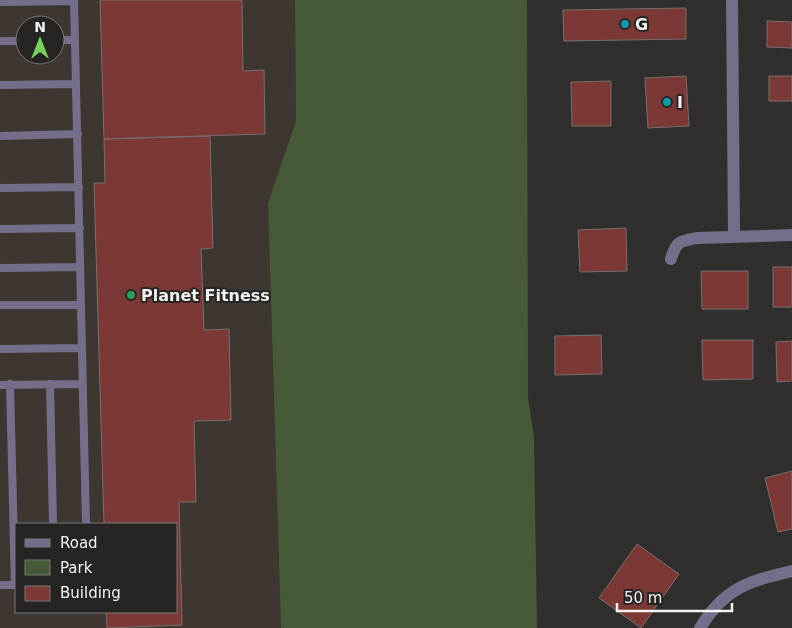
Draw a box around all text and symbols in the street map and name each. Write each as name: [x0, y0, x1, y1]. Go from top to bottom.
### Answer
north arrow: [15, 15, 65, 65]
place label: G: [635, 15, 648, 34]
marker: G: [619, 18, 631, 30]
text: N: [34, 19, 46, 35]
place label: I: [677, 93, 683, 112]
marker: I: [661, 96, 673, 108]
place label: Planet Fitness: [141, 286, 270, 305]
marker: Planet Fitness: [125, 289, 137, 301]
legend: [15, 523, 178, 613]
text: Road: [60, 534, 98, 552]
text: Park: [60, 559, 93, 577]
scale bar: [617, 580, 732, 612]
text: Building: [60, 584, 121, 602]
text: 50 m: [624, 589, 662, 607]

